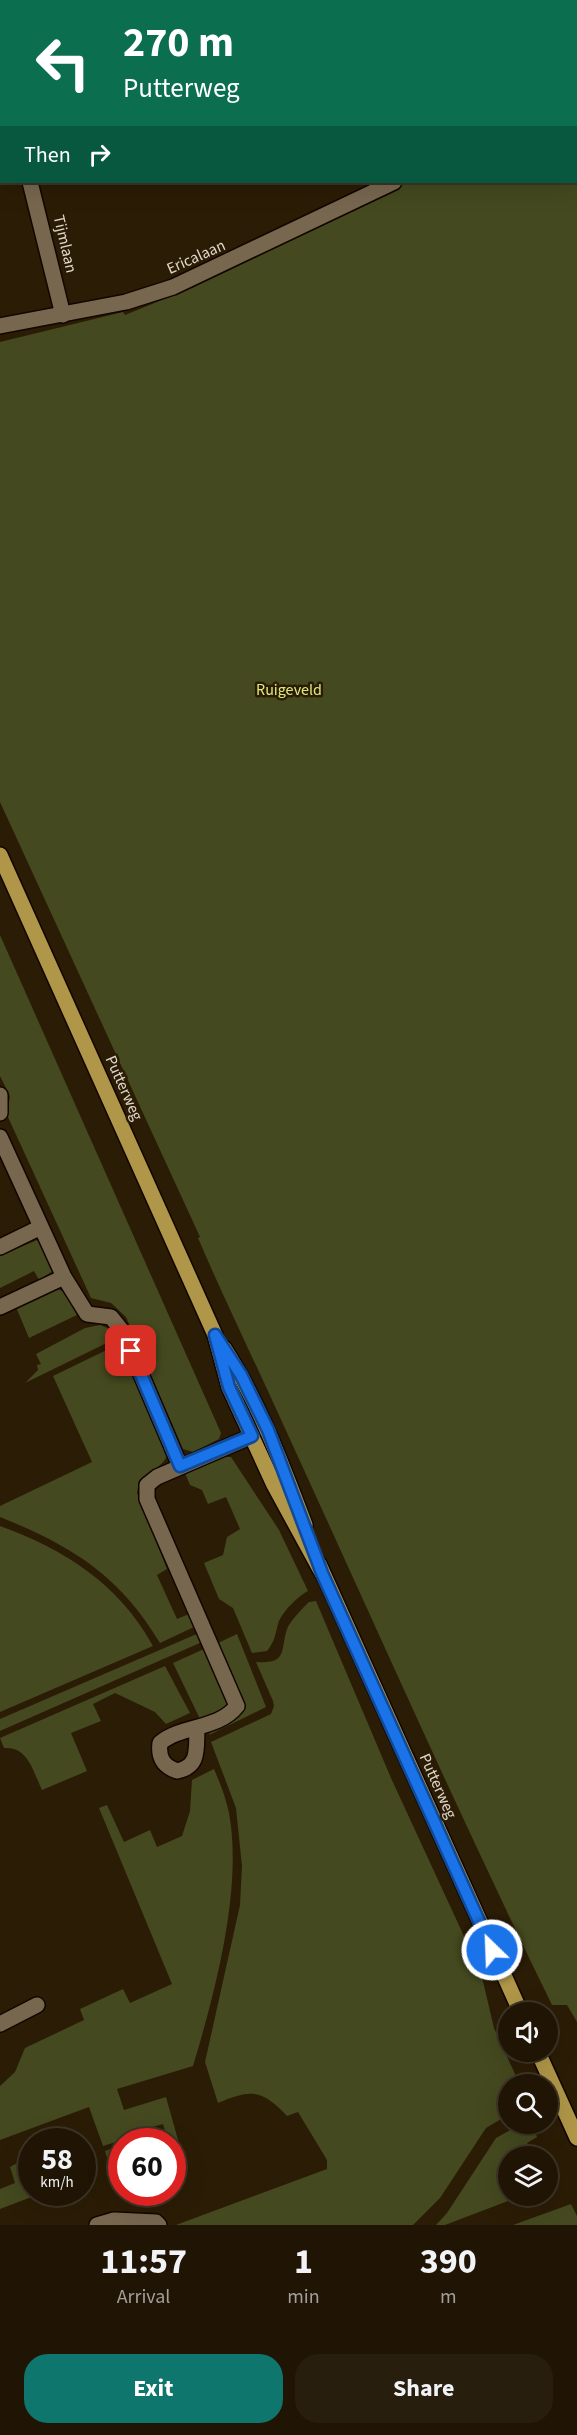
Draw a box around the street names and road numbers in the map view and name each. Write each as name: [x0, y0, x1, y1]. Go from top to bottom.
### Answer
street label: Tijmlaan: [48, 213, 82, 275]
street label: Ericalaan: [163, 234, 229, 280]
street label: Putterweg: [100, 1052, 148, 1124]
street label: Putterweg: [414, 1750, 462, 1822]

